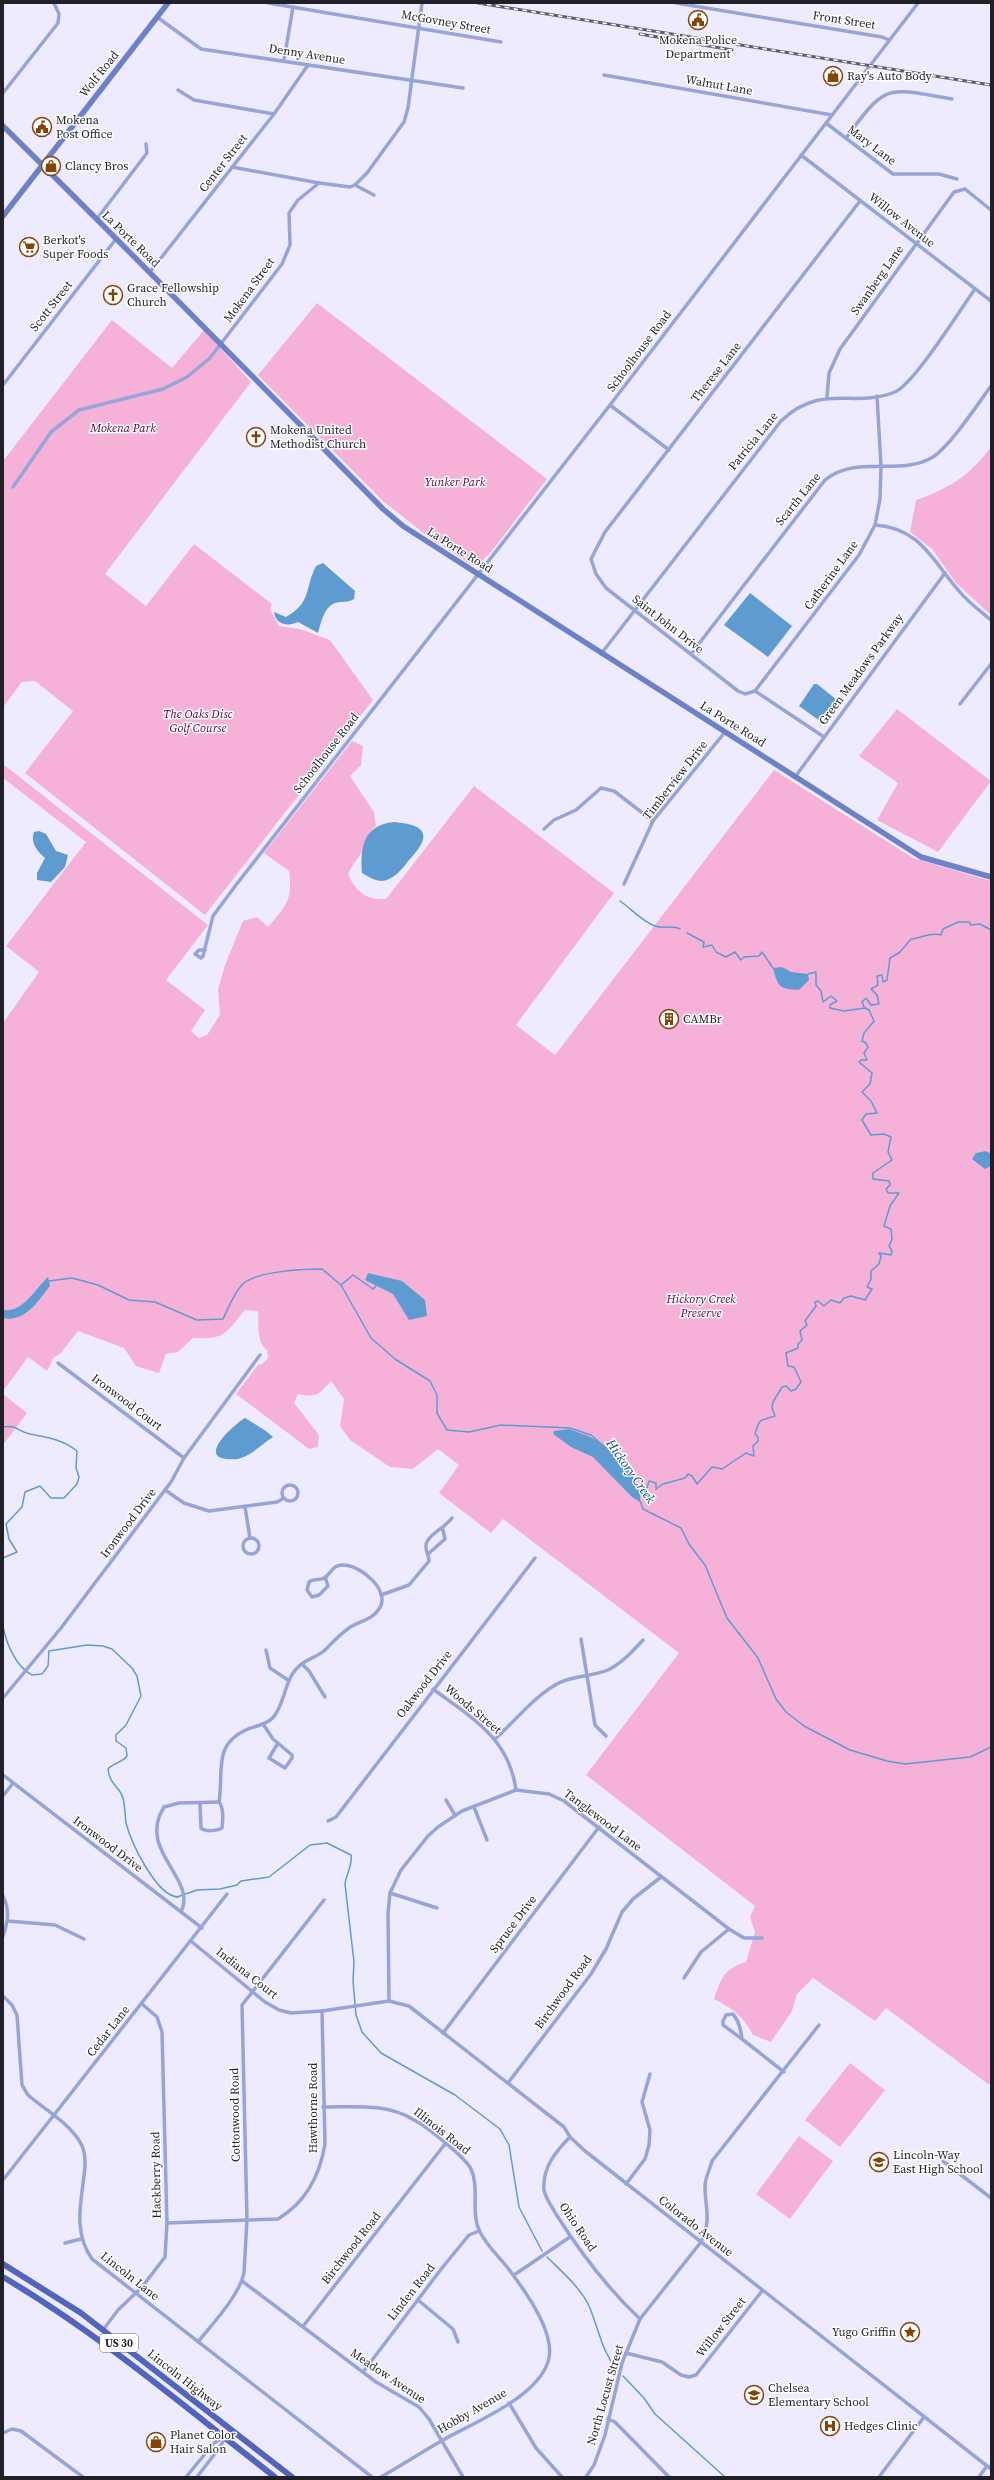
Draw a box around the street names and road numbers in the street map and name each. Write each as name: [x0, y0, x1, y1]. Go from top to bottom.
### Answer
street label: McGovney Street: [400, 6, 492, 38]
street label: Front Street: [812, 7, 877, 33]
street label: Denny Avenue: [268, 40, 346, 68]
street label: Wolf Road: [76, 47, 122, 101]
street label: Walnut Lane: [684, 71, 754, 99]
street label: Mary Lane: [844, 121, 900, 169]
street label: Center Street: [195, 130, 251, 195]
street label: Willow Avenue: [866, 189, 938, 251]
street label: La Porte Road: [99, 207, 164, 271]
street label: Swanberg Lane: [847, 242, 907, 318]
street label: Mokena Street: [220, 254, 278, 326]
street label: Scott Street: [26, 277, 76, 335]
street label: Schoolhouse Road: [603, 307, 675, 395]
street label: Therese Lane: [687, 339, 745, 405]
street label: Patricia Lane: [725, 409, 781, 473]
street label: Scarth Lane: [772, 469, 824, 529]
street label: La Porte Road: [424, 523, 496, 577]
street label: Catherine Lane: [800, 537, 862, 613]
street label: Saint John Drive: [629, 591, 707, 657]
street label: Green Meadows Parkway: [815, 609, 907, 728]
street label: La Porte Road: [697, 697, 769, 751]
street label: Schoolhouse Road: [290, 709, 362, 796]
street label: Timberview Drive: [639, 737, 711, 823]
street label: Ironwood Court: [88, 1370, 166, 1434]
street label: Ironwood Drive: [96, 1485, 160, 1561]
street label: Oakwood Drive: [393, 1647, 455, 1721]
street label: Woods Street: [441, 1680, 505, 1738]
street label: Tanglewood Lane: [561, 1785, 645, 1855]
street label: Ironwood Drive: [70, 1812, 146, 1876]
street label: Spruce Drive: [486, 1892, 540, 1956]
street label: Indiana Court: [213, 1944, 281, 2002]
street label: Birchwood Road: [531, 1952, 595, 2032]
street label: Cedar Lane: [83, 2002, 133, 2060]
street label: Hawthorne Road: [305, 2063, 321, 2153]
street label: Cottonwood Road: [226, 2068, 244, 2162]
street label: Illinois Road: [410, 2104, 474, 2158]
street label: Hackberry Road: [147, 2131, 165, 2219]
street label: Colorado Avenue: [655, 2192, 737, 2260]
street label: Ohio Road: [556, 2199, 600, 2255]
street label: Birchwood Road: [318, 2208, 384, 2287]
street label: Lincoln Lane: [97, 2248, 163, 2304]
street label: Linden Road: [384, 2260, 438, 2324]
street label: Willow Street: [693, 2294, 749, 2360]
road number: US 30: [100, 2334, 138, 2352]
street label: North Locust Street: [583, 2343, 627, 2447]
street label: Meadow Avenue: [347, 2345, 429, 2407]
street label: Lincoln Highway: [144, 2346, 226, 2415]
street label: Hobby Avenue: [434, 2385, 510, 2437]

